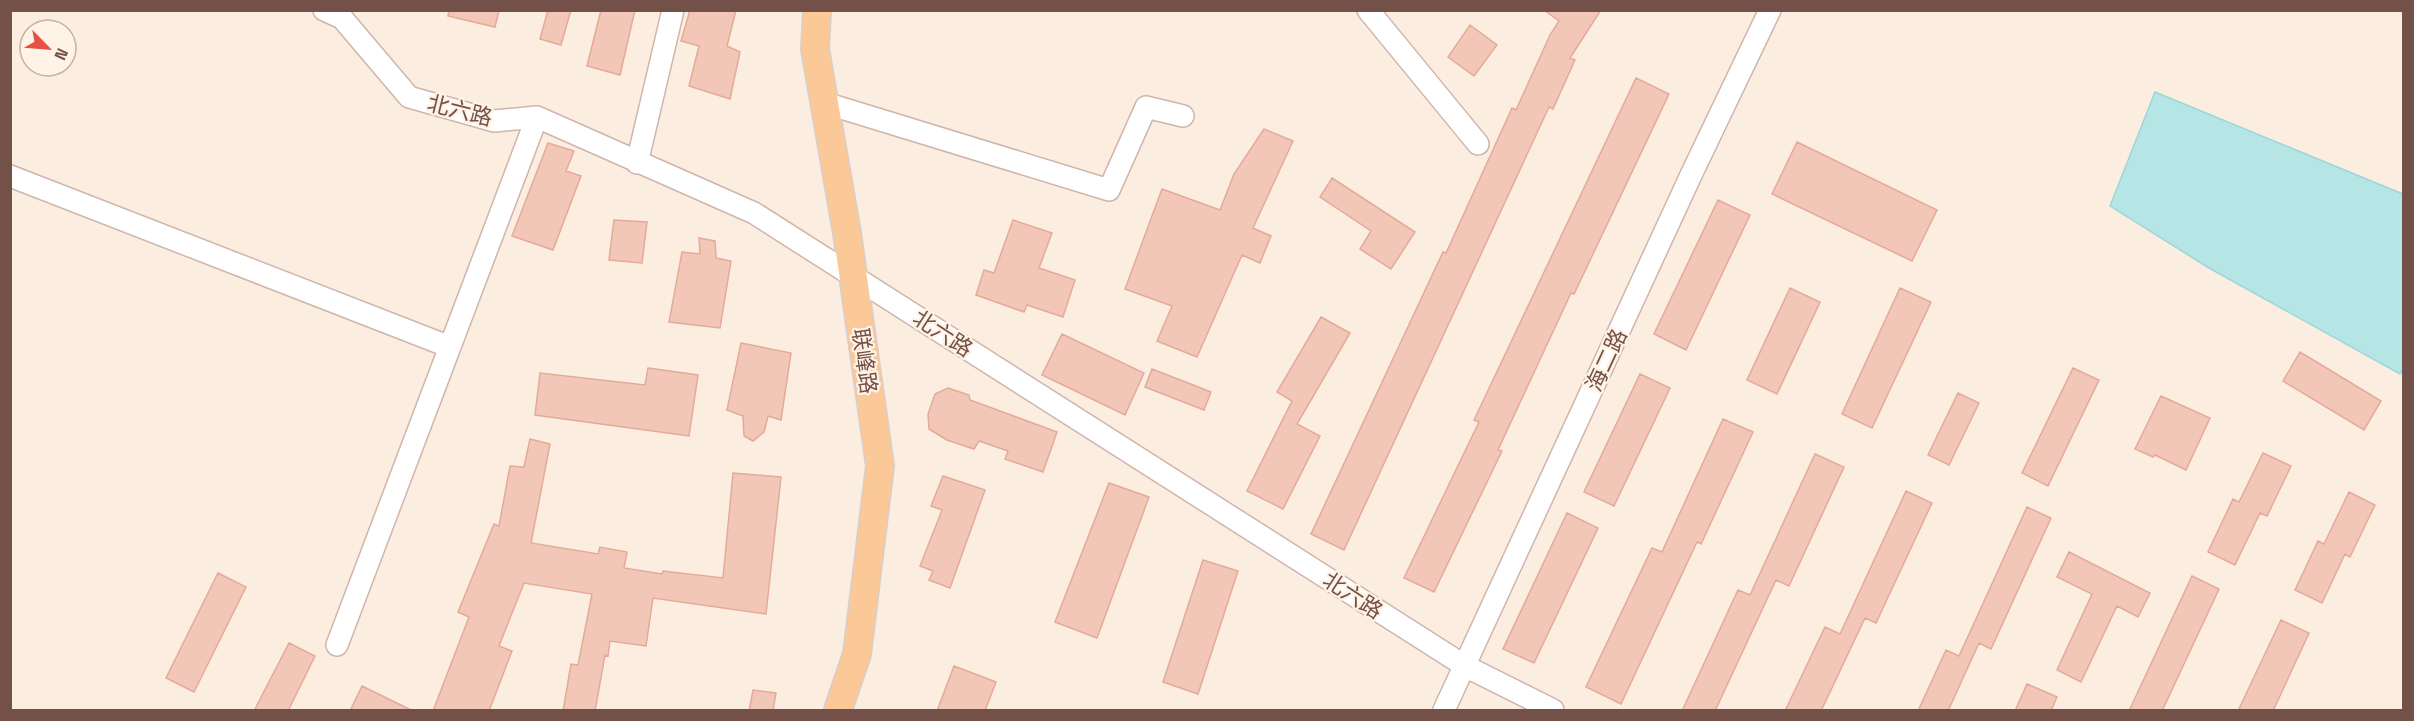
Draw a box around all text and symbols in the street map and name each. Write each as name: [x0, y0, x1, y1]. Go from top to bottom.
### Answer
north arrow: [18, 18, 78, 78]
text: N: [49, 45, 73, 63]
street label: 北六路: [425, 88, 495, 132]
street label: 北六路: [908, 303, 978, 363]
street label: 海二路: [1579, 324, 1633, 396]
street label: 联峰路: [847, 326, 883, 396]
street label: 北六路: [1318, 565, 1388, 625]

